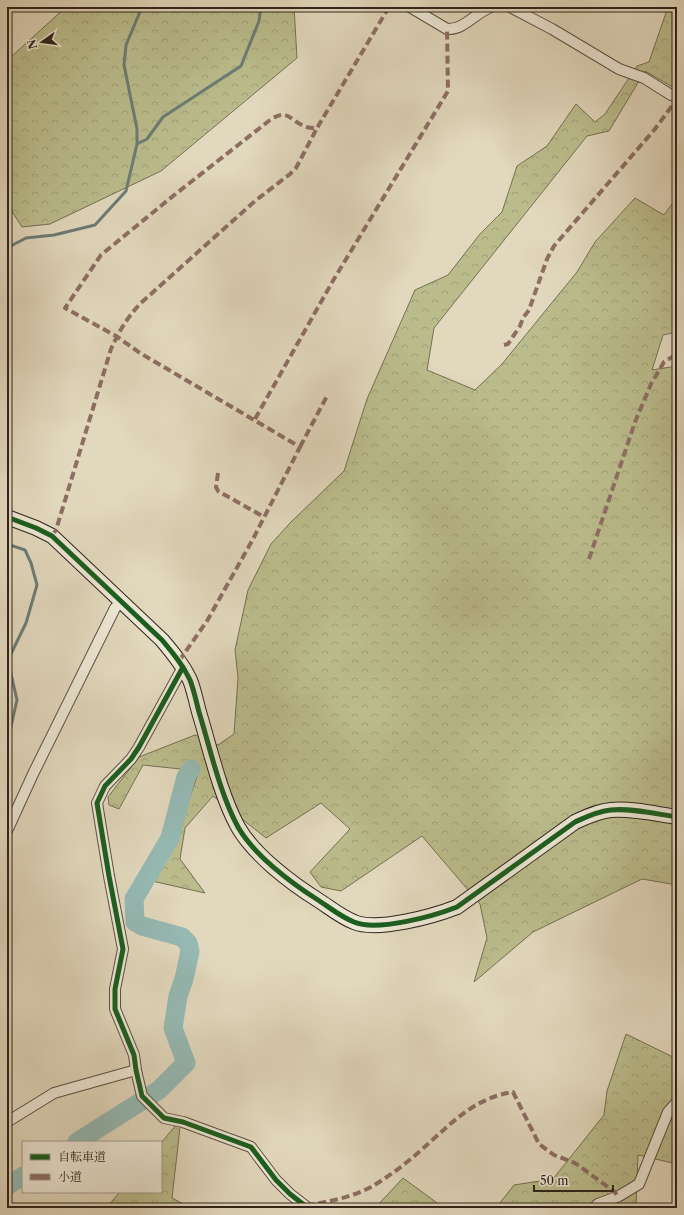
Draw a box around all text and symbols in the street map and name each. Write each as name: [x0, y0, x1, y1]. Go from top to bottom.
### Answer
north arrow: [22, 22, 62, 62]
text: N: [24, 38, 40, 51]
legend: [22, 1141, 162, 1193]
text: 自転車道: [58, 1149, 106, 1164]
scale bar: [534, 1167, 613, 1193]
text: 小道: [58, 1169, 82, 1184]
text: 50 m: [540, 1173, 569, 1188]

